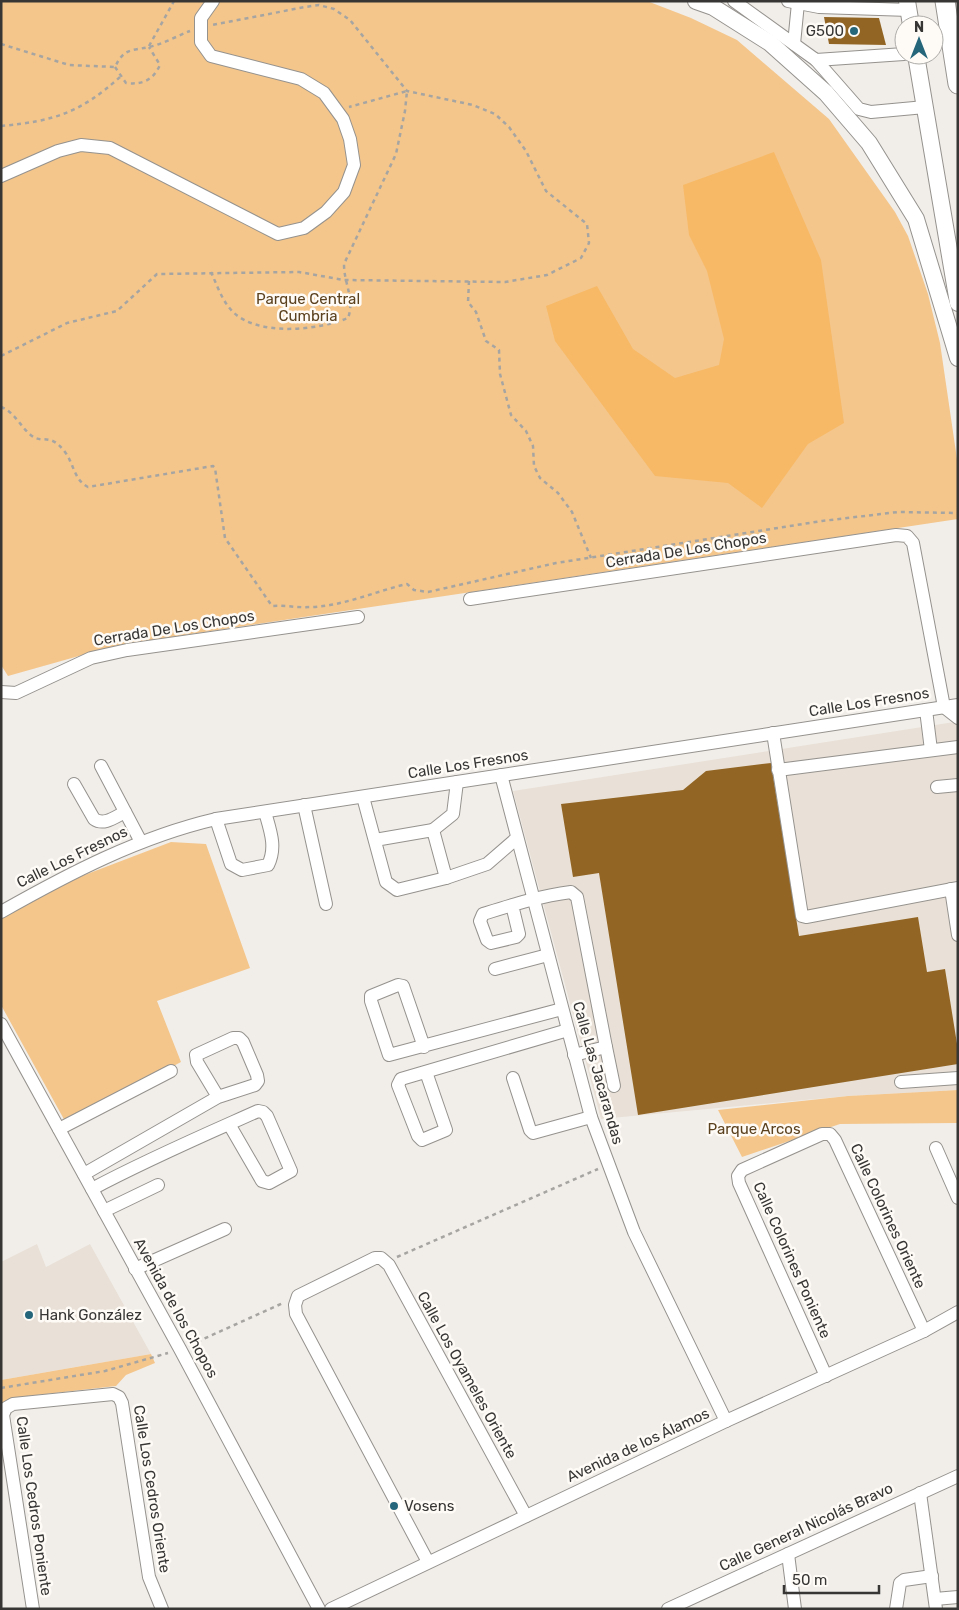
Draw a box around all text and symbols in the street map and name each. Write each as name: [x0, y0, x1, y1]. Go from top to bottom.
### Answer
north arrow: [894, 15, 944, 65]
text: N: [914, 19, 924, 36]
place label: G500: [806, 22, 844, 40]
marker: G500: [848, 25, 860, 37]
park label: Parque Central Cumbria: [256, 290, 360, 325]
street label: Cerrada De Los Chopos: [604, 528, 768, 572]
street label: Cerrada De Los Chopos: [92, 606, 256, 650]
street label: Calle Los Fresnos: [808, 684, 931, 720]
street label: Calle Los Fresnos: [407, 746, 530, 782]
street label: Calle Los Fresnos: [14, 822, 131, 892]
street label: Calle Las Jacarandas: [569, 999, 627, 1147]
park label: Parque Arcos: [707, 1120, 801, 1138]
street label: Calle Colorines Oriente: [847, 1141, 929, 1291]
street label: Calle Colorines Poniente: [749, 1179, 835, 1341]
street label: Avenida de los Chopos: [130, 1235, 222, 1381]
street label: Calle Los Oyameles Oriente: [413, 1288, 521, 1462]
place label: Hank González: [39, 1306, 142, 1324]
marker: Hank González: [23, 1309, 35, 1321]
street label: Calle Los Cedros Oriente: [130, 1404, 174, 1574]
street label: Avenida de los Álamos: [564, 1404, 713, 1486]
street label: Calle Los Cedros Poniente: [12, 1415, 56, 1597]
street label: Calle General Nicolás Bravo: [716, 1479, 896, 1575]
place label: Vosens: [404, 1497, 455, 1515]
marker: Vosens: [388, 1500, 400, 1512]
scale bar: [784, 1562, 879, 1594]
text: 50 m: [792, 1571, 827, 1589]

